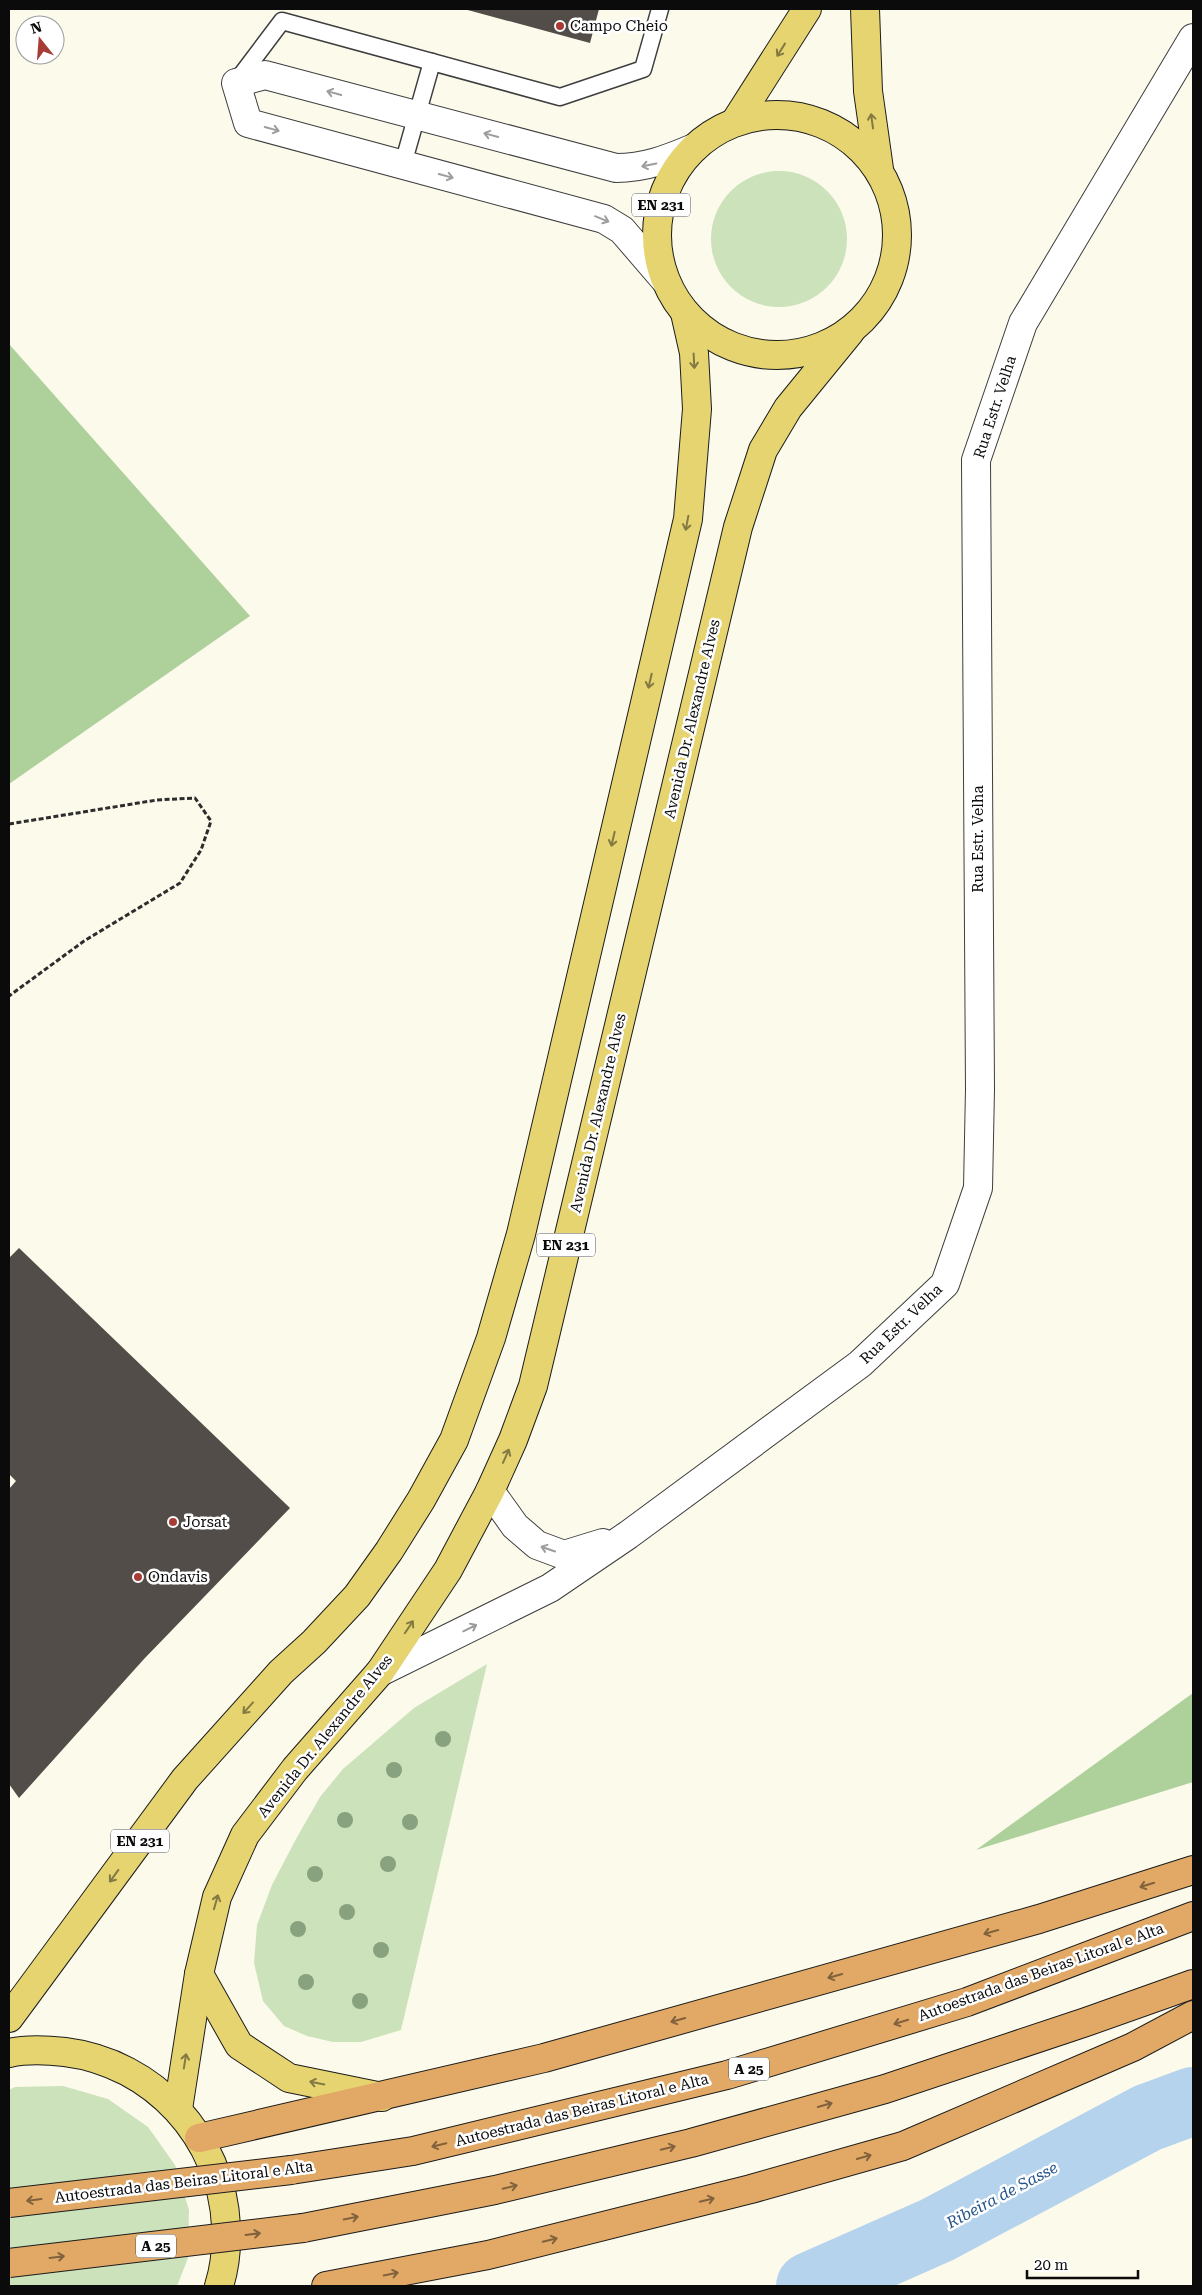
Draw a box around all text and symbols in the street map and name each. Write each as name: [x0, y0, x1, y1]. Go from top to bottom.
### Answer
north arrow: [15, 15, 65, 65]
place label: Campo Cheio: [570, 17, 668, 35]
text: N: [29, 18, 44, 37]
marker: Campo Cheio: [554, 20, 566, 32]
one-way arrow: [776, 43, 786, 57]
one-way arrow: [326, 88, 342, 98]
one-way arrow: [867, 113, 877, 129]
one-way arrow: [263, 125, 279, 134]
one-way arrow: [484, 130, 500, 139]
one-way arrow: [641, 161, 657, 170]
one-way arrow: [437, 172, 453, 181]
road number: EN 231: [632, 194, 690, 216]
one-way arrow: [594, 215, 609, 224]
one-way arrow: [690, 353, 699, 369]
street label: Rua Estr. Velha: [970, 353, 1020, 461]
one-way arrow: [681, 514, 691, 530]
street label: Avenida Dr. Alexandre Alves: [660, 618, 724, 820]
one-way arrow: [645, 673, 654, 689]
street label: Rua Estr. Velha: [969, 785, 987, 893]
one-way arrow: [608, 831, 617, 847]
street label: Avenida Dr. Alexandre Alves: [566, 1012, 630, 1214]
road number: EN 231: [537, 1234, 595, 1256]
street label: Rua Estr. Velha: [856, 1280, 946, 1368]
one-way arrow: [501, 1449, 511, 1464]
place label: Jorsat: [183, 1513, 228, 1531]
marker: Jorsat: [167, 1516, 179, 1528]
one-way arrow: [541, 1544, 557, 1553]
place label: Ondavis: [148, 1568, 208, 1586]
marker: Ondavis: [132, 1571, 144, 1583]
one-way arrow: [404, 1621, 414, 1635]
one-way arrow: [463, 1622, 478, 1632]
street label: Avenida Dr. Alexandre Alves: [254, 1651, 396, 1821]
one-way arrow: [243, 1701, 254, 1714]
road number: EN 231: [111, 1830, 169, 1852]
one-way arrow: [109, 1869, 119, 1883]
one-way arrow: [1139, 1881, 1155, 1890]
one-way arrow: [212, 1894, 222, 1910]
street label: Autoestrada das Beiras Litoral e Alta: [916, 1919, 1166, 2025]
one-way arrow: [984, 1928, 1000, 1938]
one-way arrow: [827, 1972, 843, 1982]
one-way arrow: [671, 2016, 687, 2026]
one-way arrow: [893, 2018, 909, 2028]
one-way arrow: [181, 2053, 191, 2069]
road number: A 25: [729, 2058, 769, 2080]
street label: Autoestrada das Beiras Litoral e Alta: [454, 2070, 710, 2150]
one-way arrow: [309, 2078, 325, 2088]
one-way arrow: [816, 2100, 832, 2110]
one-way arrow: [432, 2141, 448, 2150]
one-way arrow: [660, 2143, 676, 2152]
one-way arrow: [856, 2152, 872, 2161]
street label: Autoestrada das Beiras Litoral e Alta: [54, 2157, 314, 2207]
water label: Ribeira de Sasse: [942, 2158, 1061, 2233]
one-way arrow: [502, 2182, 518, 2191]
one-way arrow: [27, 2195, 43, 2205]
one-way arrow: [699, 2195, 715, 2204]
one-way arrow: [342, 2213, 358, 2223]
one-way arrow: [245, 2229, 261, 2239]
road number: A 25: [136, 2234, 176, 2258]
one-way arrow: [541, 2235, 557, 2244]
scale bar: [1027, 2248, 1138, 2280]
one-way arrow: [49, 2252, 65, 2262]
text: 20 m: [1034, 2256, 1069, 2274]
one-way arrow: [383, 2268, 399, 2278]

